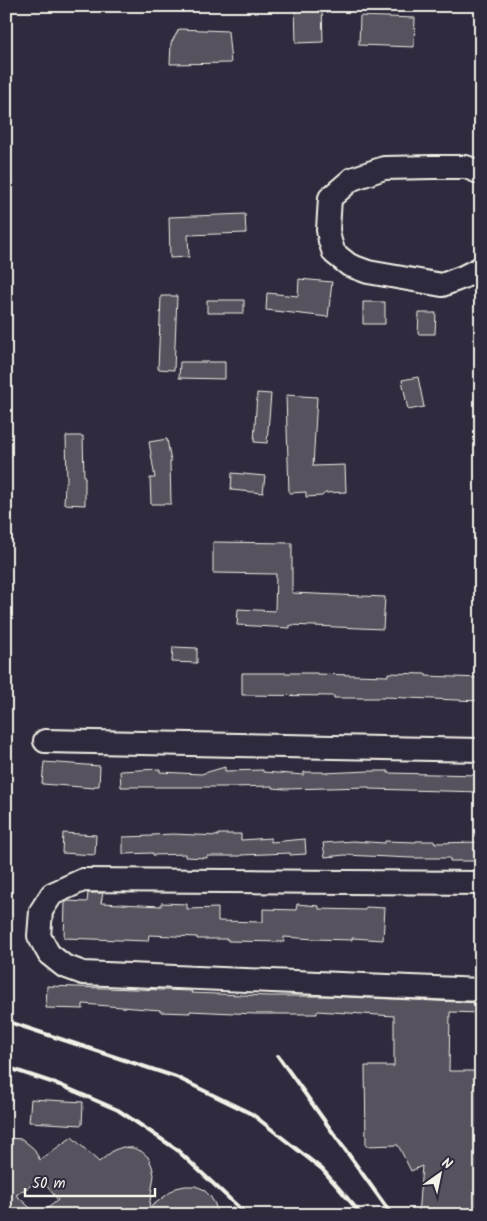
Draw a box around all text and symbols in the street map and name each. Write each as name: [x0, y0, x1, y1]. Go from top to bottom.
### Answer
north arrow: [414, 1148, 464, 1198]
text: N: [437, 1152, 456, 1176]
scale bar: [25, 1166, 155, 1198]
text: 50 m: [32, 1172, 66, 1196]

